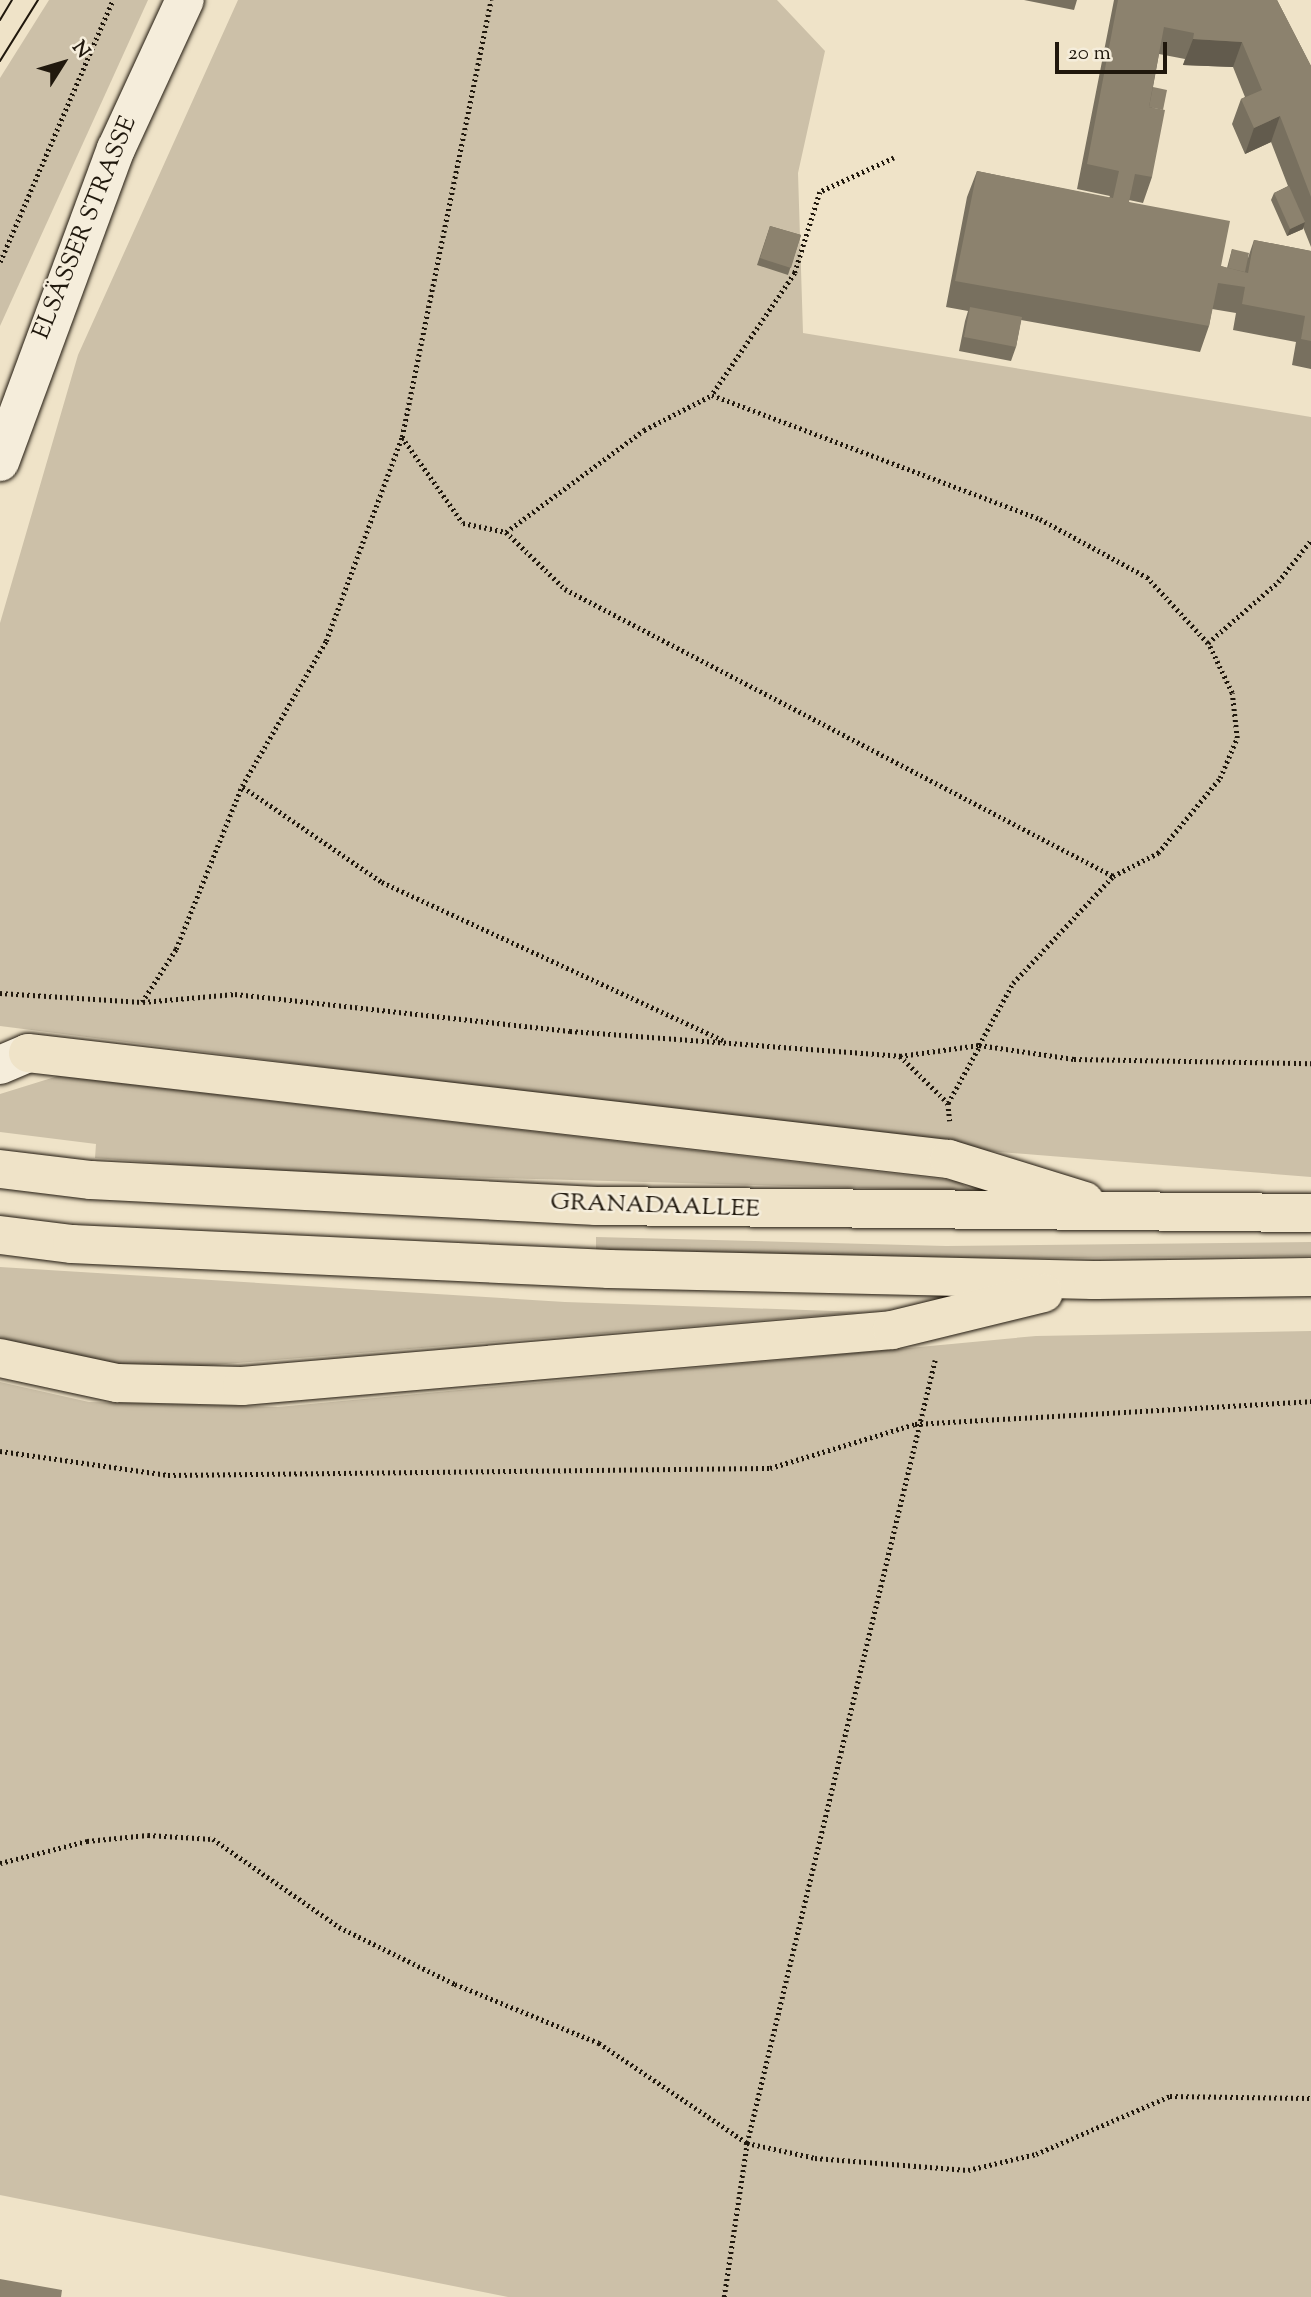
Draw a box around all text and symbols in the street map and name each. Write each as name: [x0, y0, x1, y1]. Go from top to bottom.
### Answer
north arrow: [28, 28, 98, 98]
scale bar: [1059, 28, 1171, 72]
text: N: [65, 36, 96, 64]
text: 20 m: [1068, 39, 1111, 69]
street label: ELSÄSSER STRASSE: [28, 112, 144, 344]
street label: GRANADAALLEE: [550, 1189, 760, 1225]

